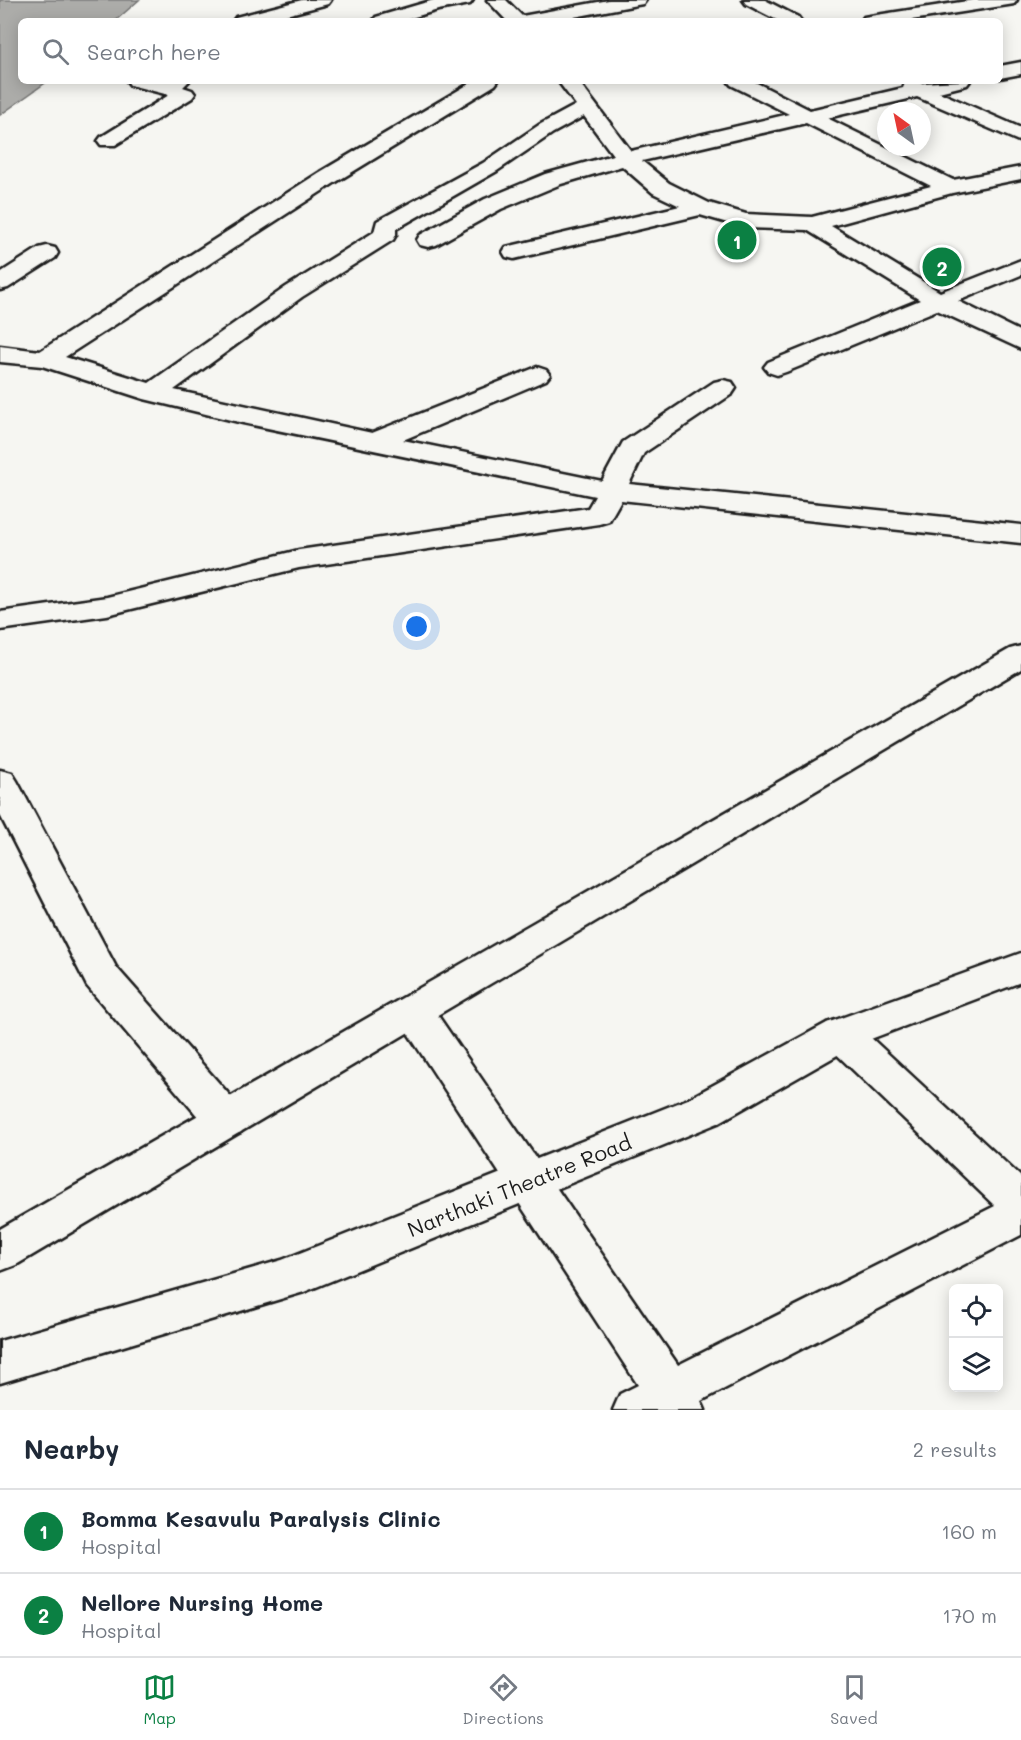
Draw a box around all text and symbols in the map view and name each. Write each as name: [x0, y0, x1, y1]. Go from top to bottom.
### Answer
search box: [18, 18, 1003, 84]
icon: search: [39, 35, 72, 68]
text: Search here: [87, 37, 221, 66]
north arrow: [877, 102, 931, 156]
pin: 1: [718, 218, 756, 262]
pin: 2: [922, 244, 962, 290]
your location: [402, 612, 431, 641]
street label: Narthaki Theatre Road: [403, 1128, 635, 1242]
map controls: [949, 1284, 1003, 1392]
button: locate: [949, 1284, 1003, 1338]
button: layers: [949, 1338, 1003, 1392]
text: Nearby: [24, 1432, 119, 1466]
text: 2 results: [913, 1436, 997, 1462]
text: Bomma Kesavulu Paralysis Clinic: [81, 1504, 441, 1533]
text: 1: [39, 1518, 48, 1544]
text: 160 m: [941, 1518, 997, 1544]
text: Hospital: [81, 1533, 162, 1559]
text: Nellore Nursing Home: [81, 1588, 323, 1617]
text: 2: [38, 1602, 49, 1628]
text: 170 m: [942, 1602, 997, 1628]
text: Hospital: [81, 1617, 162, 1643]
tab: Map: [143, 1671, 176, 1728]
tab: Directions: [463, 1671, 544, 1728]
tab: Saved: [830, 1671, 878, 1728]

